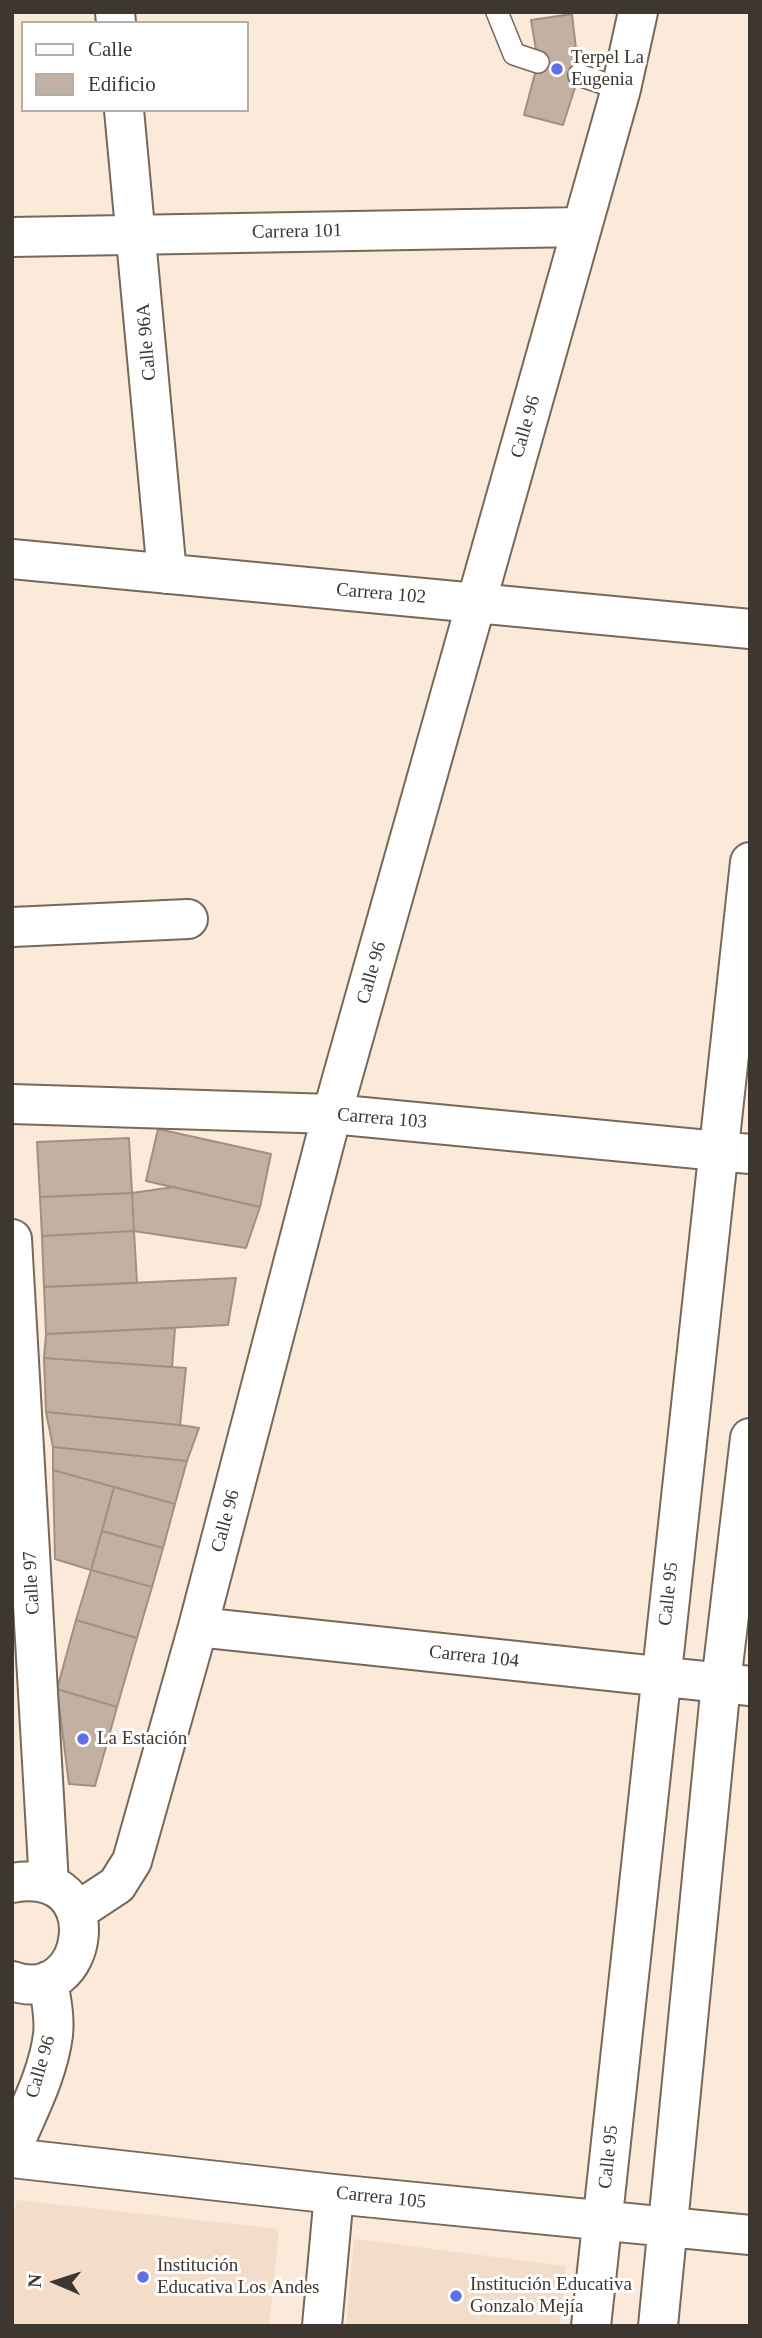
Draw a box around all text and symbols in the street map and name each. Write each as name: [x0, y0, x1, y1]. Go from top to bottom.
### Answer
legend: [21, 21, 248, 112]
text: Calle: [88, 37, 132, 61]
place label: Terpel La Eugenia: [571, 47, 644, 91]
marker: Terpel La Eugenia: [549, 61, 565, 77]
text: Edificio: [88, 72, 156, 96]
street label: Carrera 101: [252, 220, 342, 244]
street label: Calle 96A: [132, 302, 162, 382]
street label: Calle 96: [506, 393, 546, 461]
street label: Carrera 102: [335, 579, 427, 609]
street label: Calle 96: [352, 939, 392, 1007]
street label: Carrera 103: [336, 1104, 428, 1134]
street label: Calle 96: [207, 1487, 245, 1555]
street label: Calle 97: [19, 1551, 45, 1615]
street label: Calle 95: [654, 1561, 684, 1627]
street label: Carrera 104: [428, 1641, 520, 1673]
place label: La Estación: [97, 1728, 187, 1750]
marker: La Estación: [75, 1731, 91, 1747]
street label: Calle 96: [21, 2033, 61, 2101]
street label: Calle 95: [594, 2124, 624, 2190]
street label: Carrera 105: [335, 2182, 427, 2214]
north arrow: [21, 2247, 91, 2317]
place label: Institución Educativa Los Andes: [157, 2255, 320, 2299]
marker: Institución Educativa Los Andes: [135, 2269, 151, 2285]
text: N: [24, 2273, 45, 2288]
place label: Institución Educativa Gonzalo Mejía: [470, 2274, 632, 2318]
marker: Institución Educativa Gonzalo Mejía: [448, 2288, 464, 2304]

